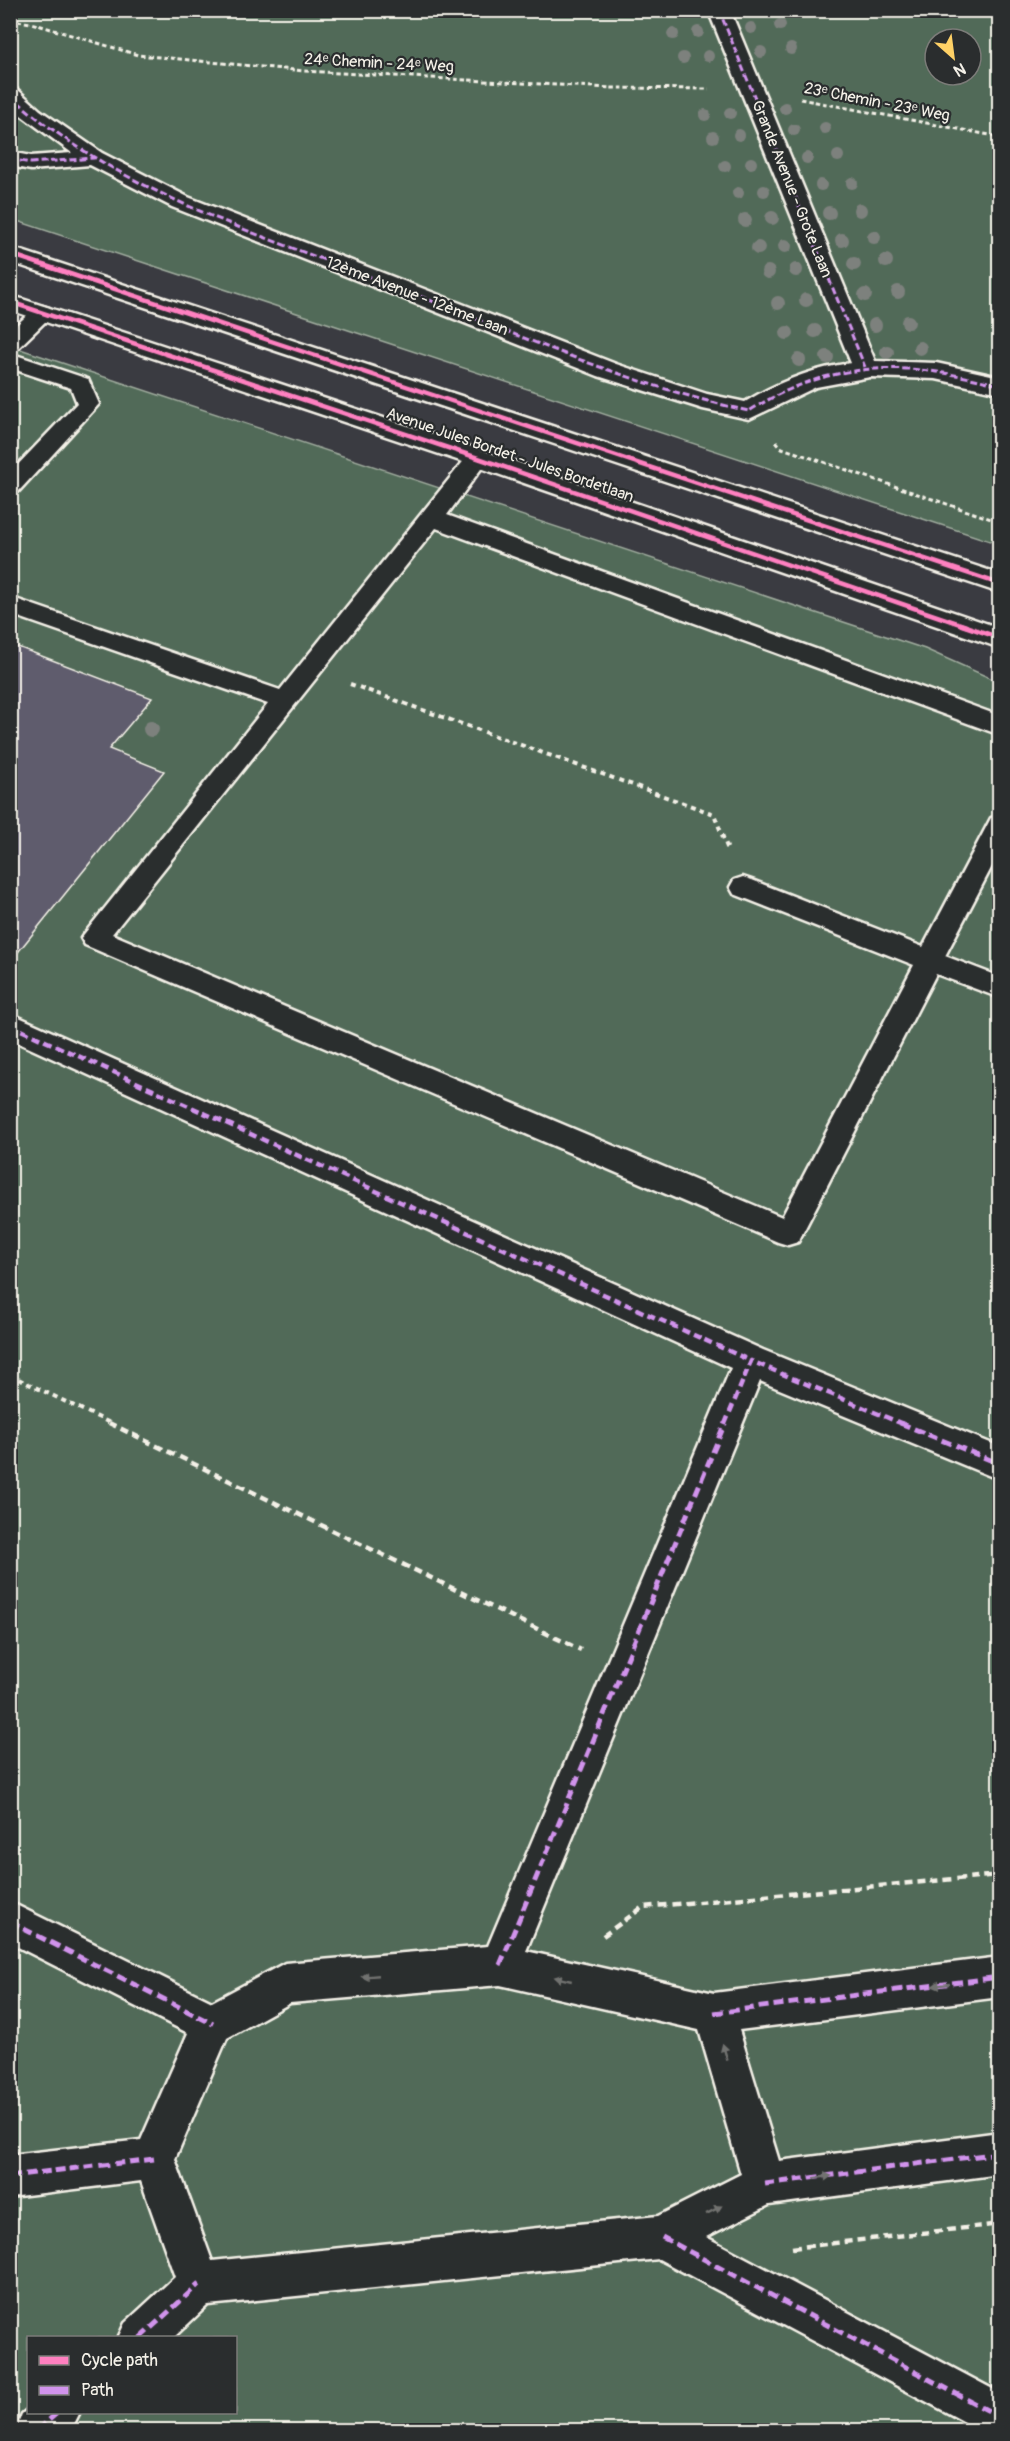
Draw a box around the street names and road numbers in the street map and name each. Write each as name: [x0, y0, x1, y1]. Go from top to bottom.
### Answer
street label: 24ᵉ Chemin - 24ᵉ Weg: [304, 49, 454, 77]
street label: 23ᵉ Chemin - 23ᵉ Weg: [802, 78, 952, 126]
street label: Grande Avenue - Grote Laan: [747, 97, 837, 281]
street label: 12ème Avenue - 12ème Laan: [323, 252, 511, 340]
street label: Avenue Jules Bordet - Jules Bordetlaan: [384, 403, 636, 507]

